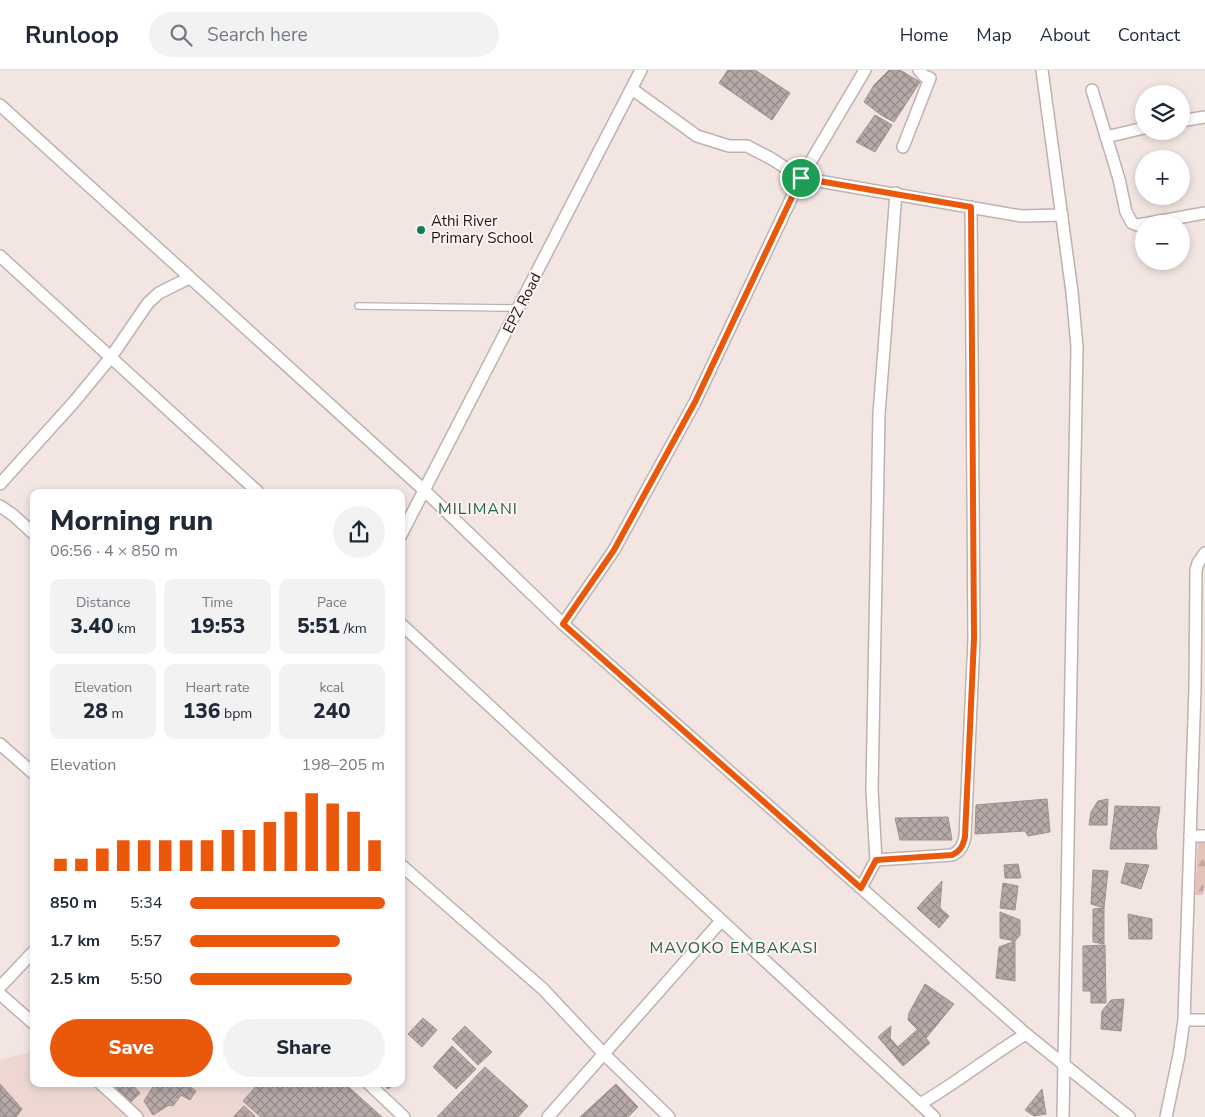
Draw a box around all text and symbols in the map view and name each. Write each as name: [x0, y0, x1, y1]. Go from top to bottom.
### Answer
search box: [149, 12, 499, 57]
text: Runloop: [25, 19, 119, 51]
icon: search: [167, 21, 195, 49]
text: Search here: [207, 22, 308, 48]
text: Home: [900, 23, 948, 47]
text: Map: [976, 23, 1012, 47]
text: About: [1040, 23, 1090, 47]
text: Contact: [1118, 23, 1180, 47]
map controls: [1135, 85, 1190, 270]
button: layers: [1135, 85, 1190, 140]
button: +: [1135, 150, 1190, 205]
pin: [780, 157, 822, 199]
icon: arrive: [787, 164, 815, 192]
place label: Athi River Primary School: [431, 211, 534, 248]
button: −: [1135, 215, 1190, 270]
marker: Athi River Primary School: [415, 224, 427, 236]
street label: EPZ Road: [498, 269, 546, 337]
district label: MILIMANI: [438, 498, 518, 520]
text: Morning run: [50, 502, 213, 540]
button: share: [333, 506, 385, 558]
text: 06:56 · 4 × 850 m: [50, 540, 178, 562]
text: Distance: [76, 593, 130, 612]
text: Time: [202, 593, 233, 612]
text: Pace: [317, 593, 347, 612]
text: 3.40: [70, 612, 114, 640]
text: 19:53: [190, 612, 245, 640]
text: 5:51: [297, 612, 340, 640]
text: km: [114, 619, 136, 638]
text: /km: [340, 619, 367, 638]
text: Elevation: [74, 678, 132, 697]
text: Heart rate: [185, 678, 250, 697]
text: kcal: [319, 678, 344, 697]
text: 28: [83, 697, 108, 725]
text: 136: [183, 697, 220, 725]
text: 240: [313, 697, 351, 725]
text: m: [108, 704, 124, 723]
text: bpm: [220, 704, 252, 723]
text: Elevation: [50, 754, 116, 776]
text: 198–205 m: [302, 754, 385, 776]
text: 850 m: [50, 892, 97, 914]
text: 5:34: [130, 892, 162, 914]
text: 1.7 km: [50, 930, 100, 952]
text: 5:57: [130, 930, 162, 952]
district label: MAVOKO EMBAKASI: [650, 937, 818, 959]
text: 2.5 km: [50, 968, 100, 990]
text: 5:50: [130, 968, 162, 990]
button: Save: [50, 1019, 213, 1077]
button: Share: [223, 1019, 385, 1077]

